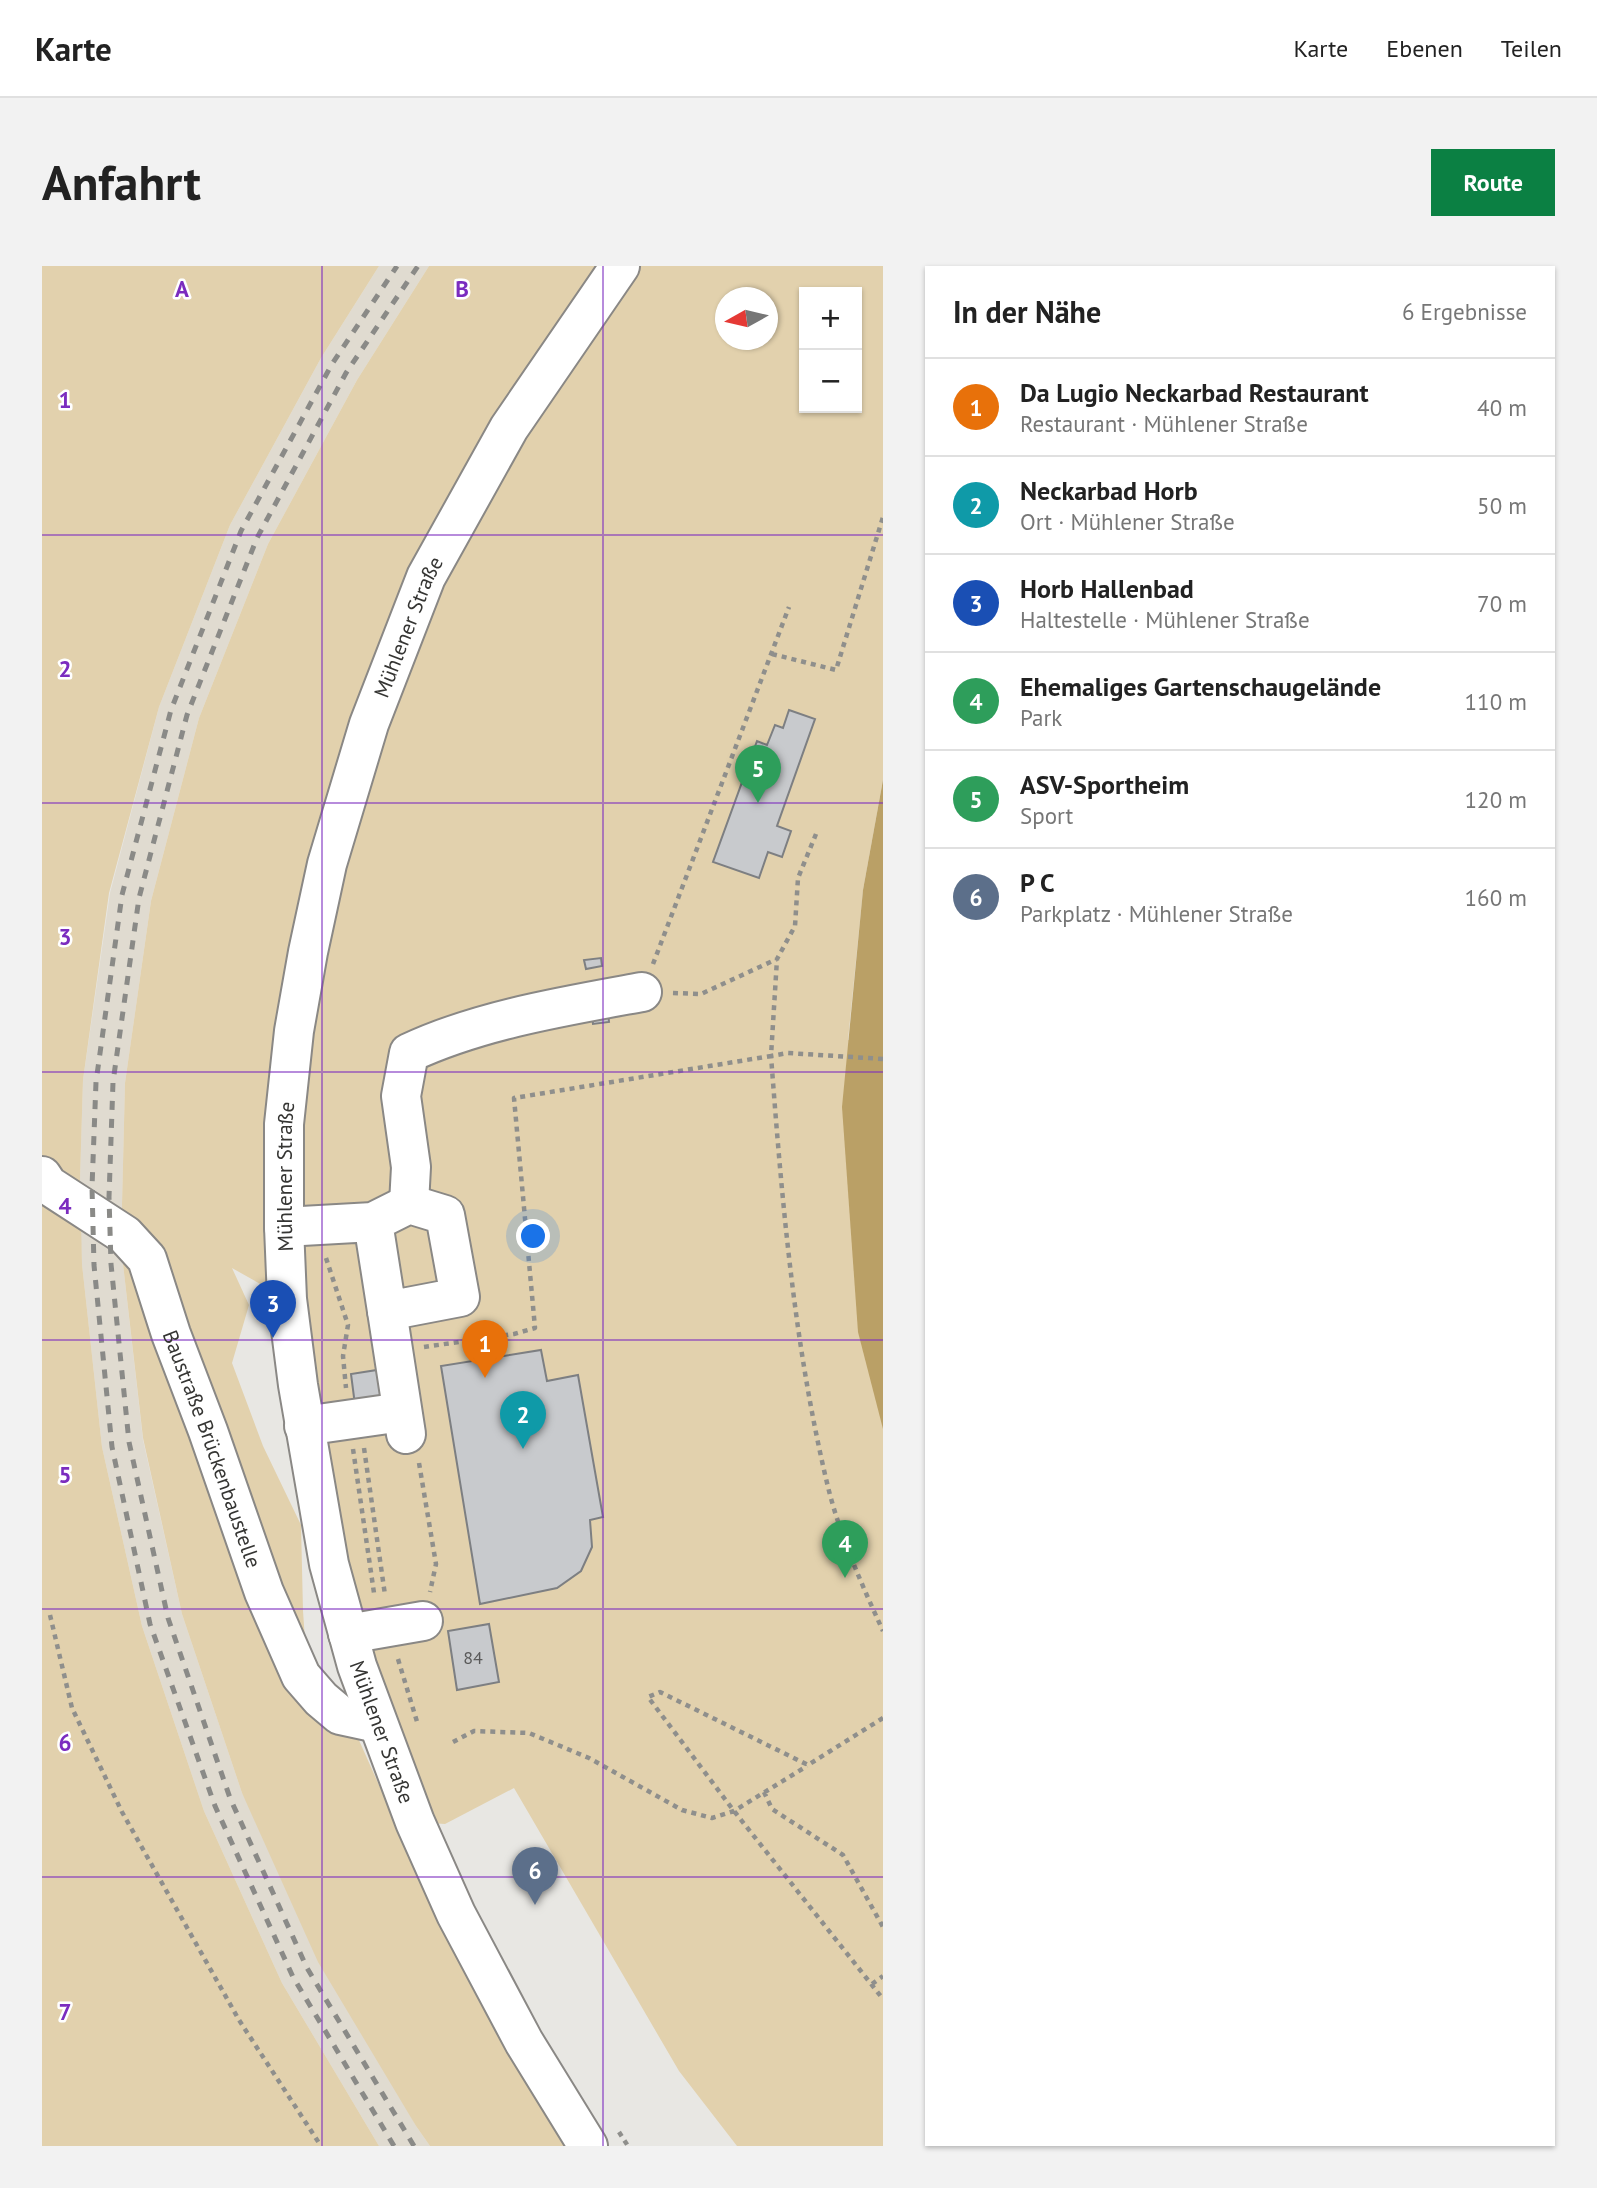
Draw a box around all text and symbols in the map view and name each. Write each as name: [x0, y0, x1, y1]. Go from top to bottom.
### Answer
text: Karte: [35, 27, 112, 70]
text: Karte: [1294, 33, 1348, 64]
text: Ebenen: [1386, 33, 1463, 64]
text: Teilen: [1501, 33, 1562, 64]
button: Route: [1431, 149, 1555, 216]
text: Anfahrt: [42, 150, 201, 214]
text: A: [175, 274, 189, 303]
text: B: [455, 274, 469, 303]
north arrow: [715, 287, 778, 350]
map controls: [799, 287, 862, 413]
button: +: [799, 287, 862, 350]
text: In der Nähe: [953, 292, 1101, 331]
text: 6 Ergebnisse: [1402, 297, 1527, 326]
button: −: [799, 350, 862, 413]
text: Da Lugio Neckarbad Restaurant: [1020, 376, 1369, 409]
text: 1: [58, 385, 72, 414]
text: 1: [969, 393, 983, 422]
text: 40 m: [1477, 393, 1527, 422]
text: Restaurant · Mühlener Straße: [1020, 409, 1308, 438]
text: Neckarbad Horb: [1020, 474, 1198, 507]
text: 2: [969, 491, 983, 520]
text: 50 m: [1477, 491, 1527, 520]
text: Ort · Mühlener Straße: [1020, 507, 1235, 536]
street label: Mühlener Straße: [367, 551, 449, 701]
text: Horb Hallenbad: [1020, 572, 1194, 605]
text: 3: [969, 589, 983, 618]
text: 70 m: [1477, 589, 1527, 618]
text: Haltestelle · Mühlener Straße: [1020, 605, 1310, 634]
text: 2: [58, 654, 72, 683]
text: Ehemaliges Gartenschaugelände: [1020, 670, 1381, 703]
text: 4: [969, 687, 983, 716]
text: 110 m: [1465, 687, 1527, 716]
text: Park: [1020, 703, 1062, 732]
pin: 5: [735, 745, 781, 803]
text: ASV-Sportheim: [1020, 768, 1189, 801]
text: 5: [969, 785, 983, 814]
text: 120 m: [1465, 785, 1527, 814]
text: Sport: [1020, 801, 1073, 830]
text: P C: [1020, 866, 1055, 899]
text: 6: [969, 883, 983, 912]
text: 160 m: [1465, 883, 1527, 912]
text: Parkplatz · Mühlener Straße: [1020, 899, 1293, 928]
text: 3: [58, 922, 72, 951]
street label: Mühlener Straße: [270, 1100, 300, 1252]
text: 4: [58, 1191, 72, 1220]
your location: [516, 1219, 550, 1253]
pin: 3: [250, 1280, 296, 1338]
pin: 1: [462, 1320, 508, 1378]
street label: Baustraße Brückenbaustelle: [157, 1326, 268, 1571]
pin: 2: [500, 1391, 546, 1449]
text: 5: [58, 1460, 72, 1489]
pin: 4: [822, 1520, 868, 1578]
house number: 84: [463, 1646, 483, 1669]
street label: Mühlener Straße: [344, 1657, 420, 1807]
text: 6: [58, 1728, 72, 1757]
pin: 6: [512, 1847, 558, 1905]
text: 7: [58, 1997, 72, 2026]

